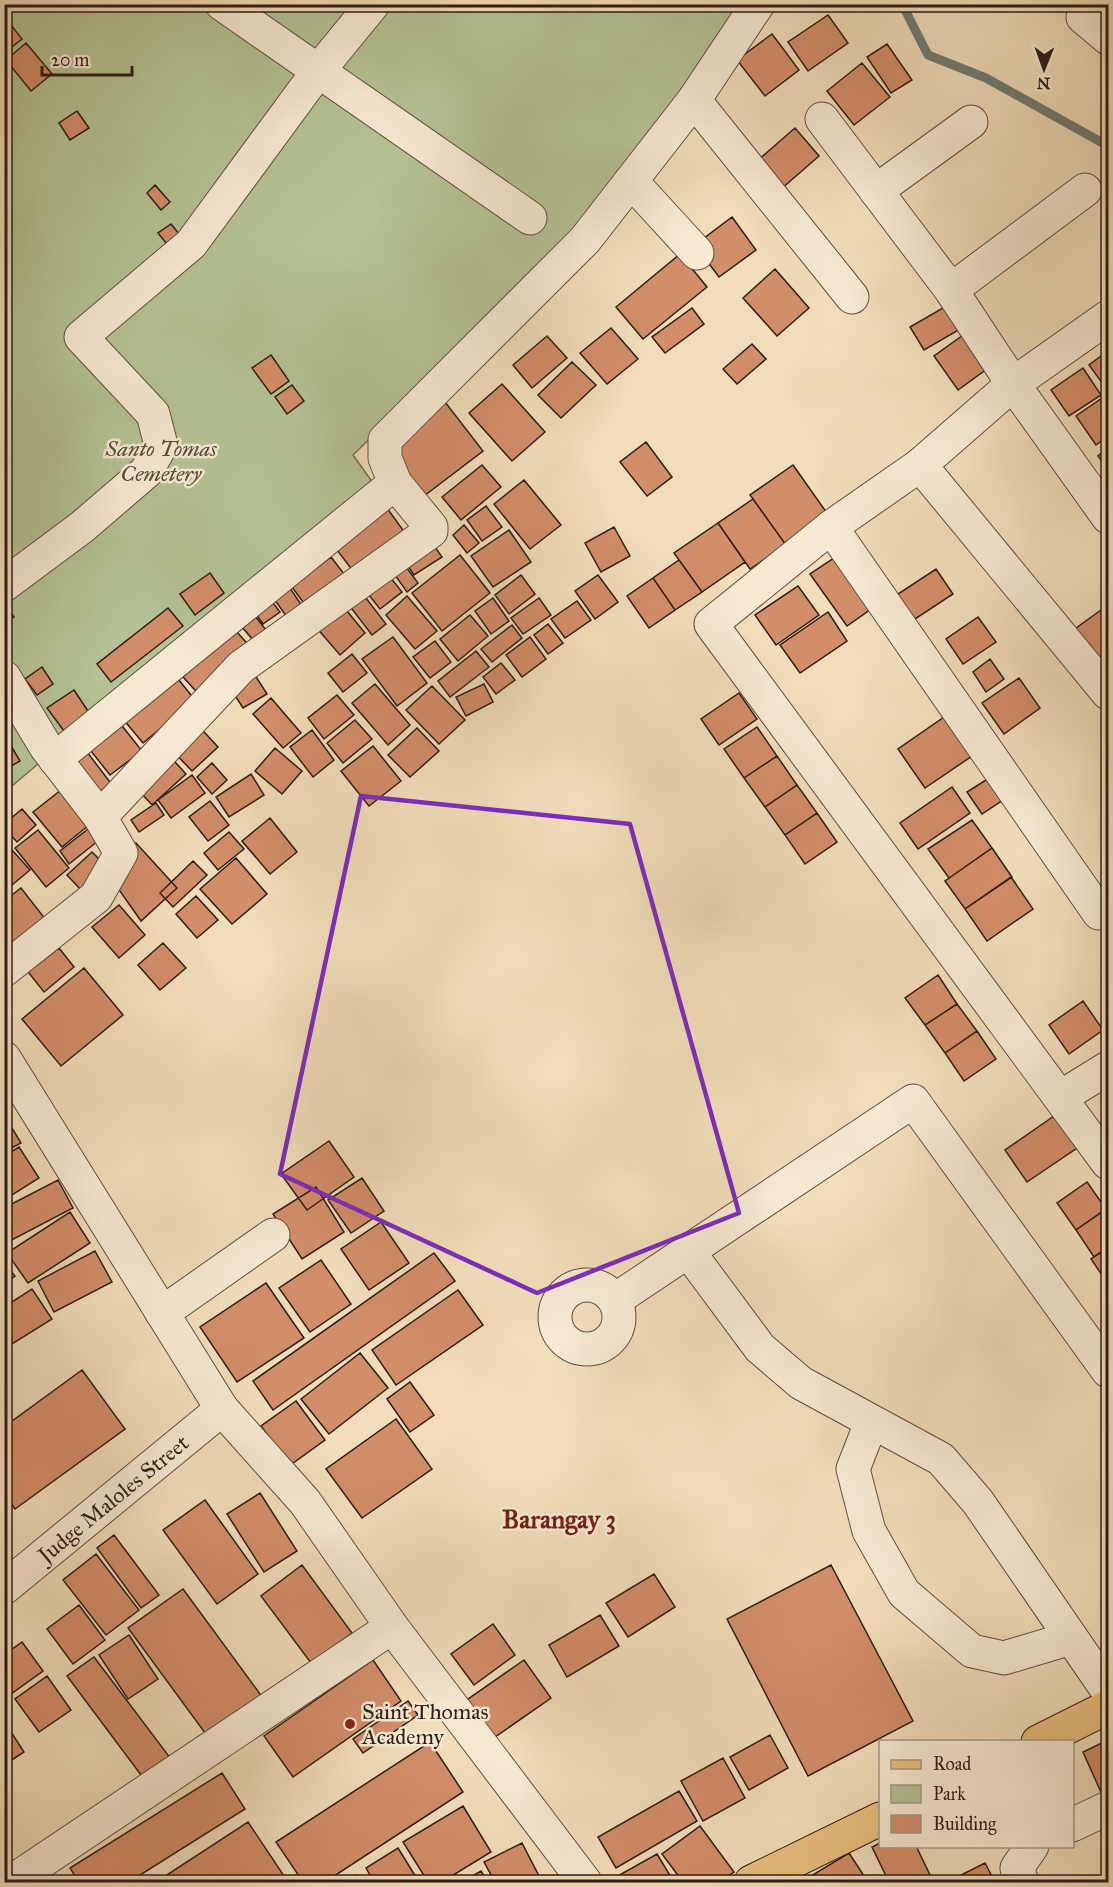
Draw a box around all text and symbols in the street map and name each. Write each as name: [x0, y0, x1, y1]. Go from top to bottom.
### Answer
scale bar: [42, 39, 132, 77]
north arrow: [1014, 39, 1074, 99]
text: 20 m: [51, 49, 89, 71]
text: N: [1036, 74, 1051, 93]
park label: Santo Tomas Cemetery: [104, 435, 217, 487]
street label: Judge Maloles Street: [31, 1429, 194, 1570]
district label: Barangay 3: [502, 1503, 616, 1536]
place label: Saint Thomas Academy: [361, 1698, 489, 1750]
marker: Saint Thomas Academy: [343, 1717, 357, 1731]
legend: [879, 1740, 1074, 1848]
text: Road: [933, 1753, 971, 1775]
text: Park: [933, 1783, 966, 1805]
text: Building: [933, 1813, 997, 1836]

